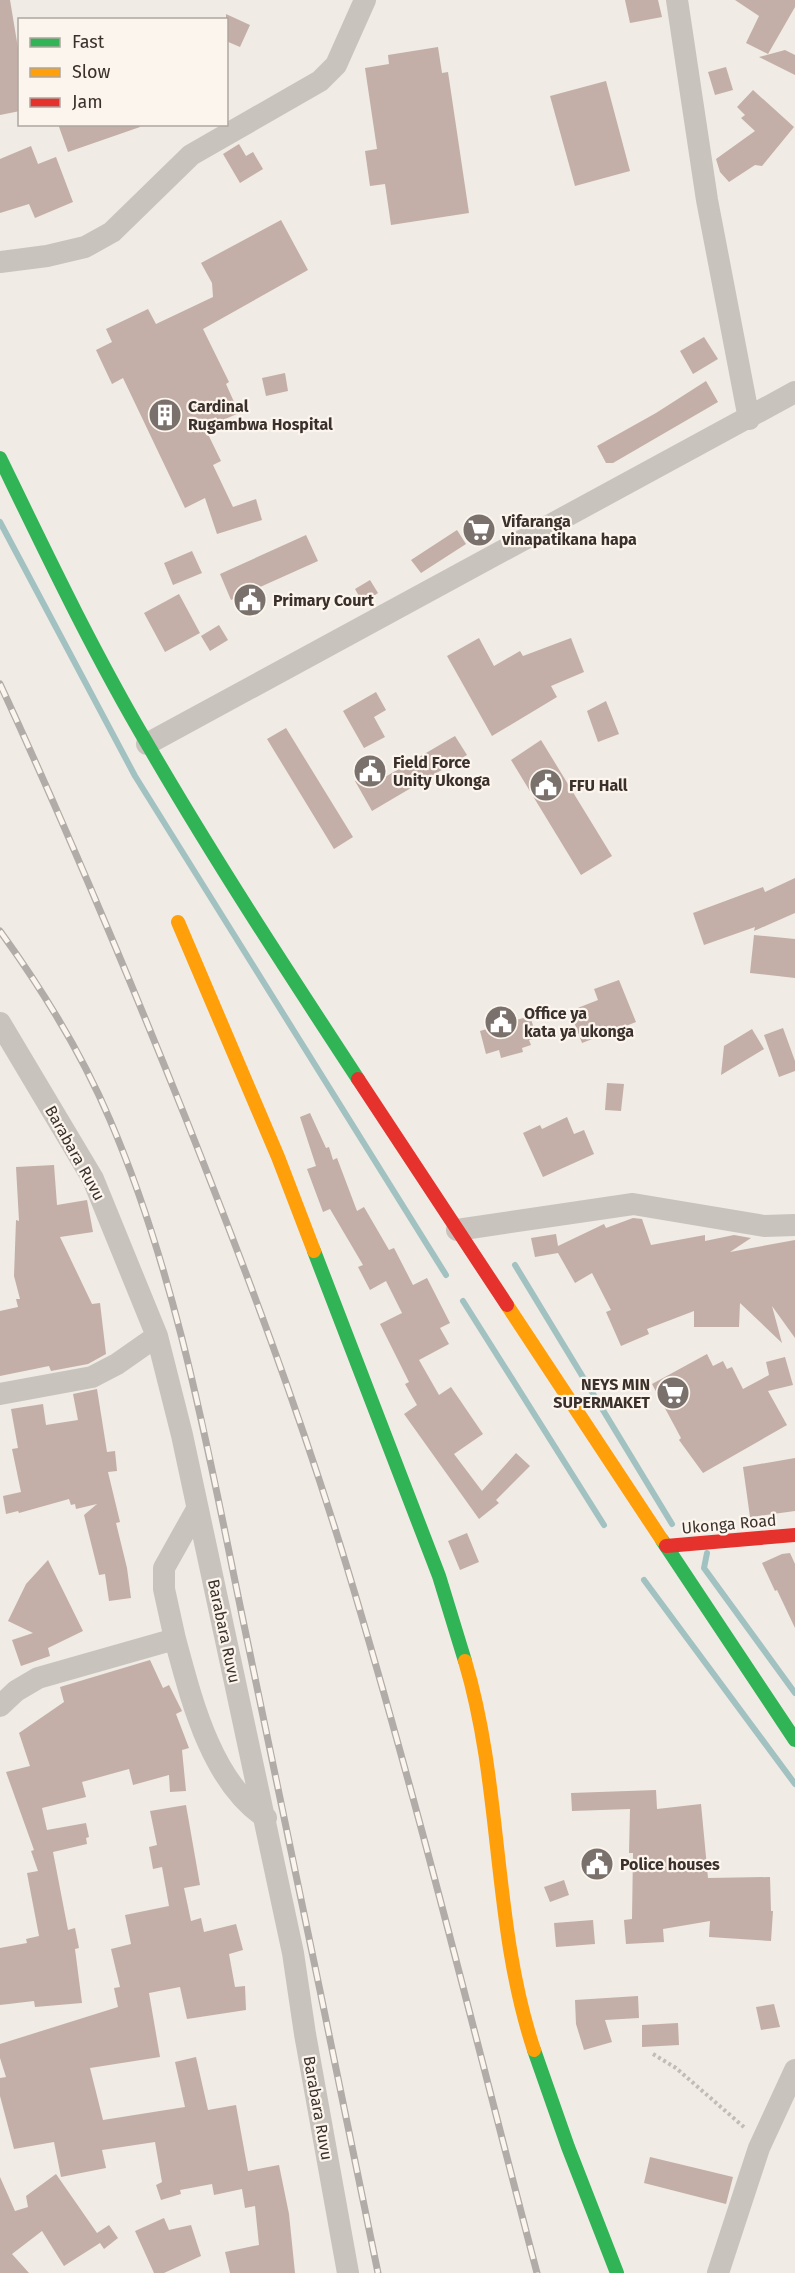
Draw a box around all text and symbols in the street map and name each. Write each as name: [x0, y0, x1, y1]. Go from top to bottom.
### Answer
legend: [18, 18, 228, 126]
text: Fast: [72, 31, 105, 53]
text: Slow: [72, 61, 111, 83]
text: Jam: [72, 91, 103, 113]
building icon: Cardinal Rugambwa Hospital: [147, 397, 183, 433]
place label: Cardinal Rugambwa Hospital: [188, 397, 333, 434]
supermarket icon: Vifaranga vinapatikana hapa: [461, 512, 497, 548]
place label: Vifaranga vinapatikana hapa: [501, 512, 637, 549]
public building icon: Primary Court: [232, 582, 268, 618]
place label: Primary Court: [273, 591, 375, 610]
public building icon: Field Force Unity Ukonga: [352, 753, 388, 789]
place label: Field Force Unity Ukonga: [393, 753, 490, 790]
public building icon: FFU Hall: [528, 767, 564, 803]
place label: FFU Hall: [569, 776, 628, 795]
public building icon: Office ya kata ya ukonga: [483, 1004, 519, 1040]
place label: Office ya kata ya ukonga: [524, 1004, 634, 1041]
street label: Barabara Ruvu: [41, 1102, 109, 1204]
place label: NEYS MIN SUPERMAKET: [553, 1375, 650, 1412]
supermarket icon: NEYS MIN SUPERMAKET: [655, 1375, 691, 1411]
street label: Ukonga Road: [681, 1510, 777, 1538]
street label: Barabara Ruvu: [204, 1577, 244, 1685]
public building icon: Police houses: [579, 1846, 615, 1882]
place label: Police houses: [620, 1855, 720, 1874]
street label: Barabara Ruvu: [299, 2054, 337, 2162]

